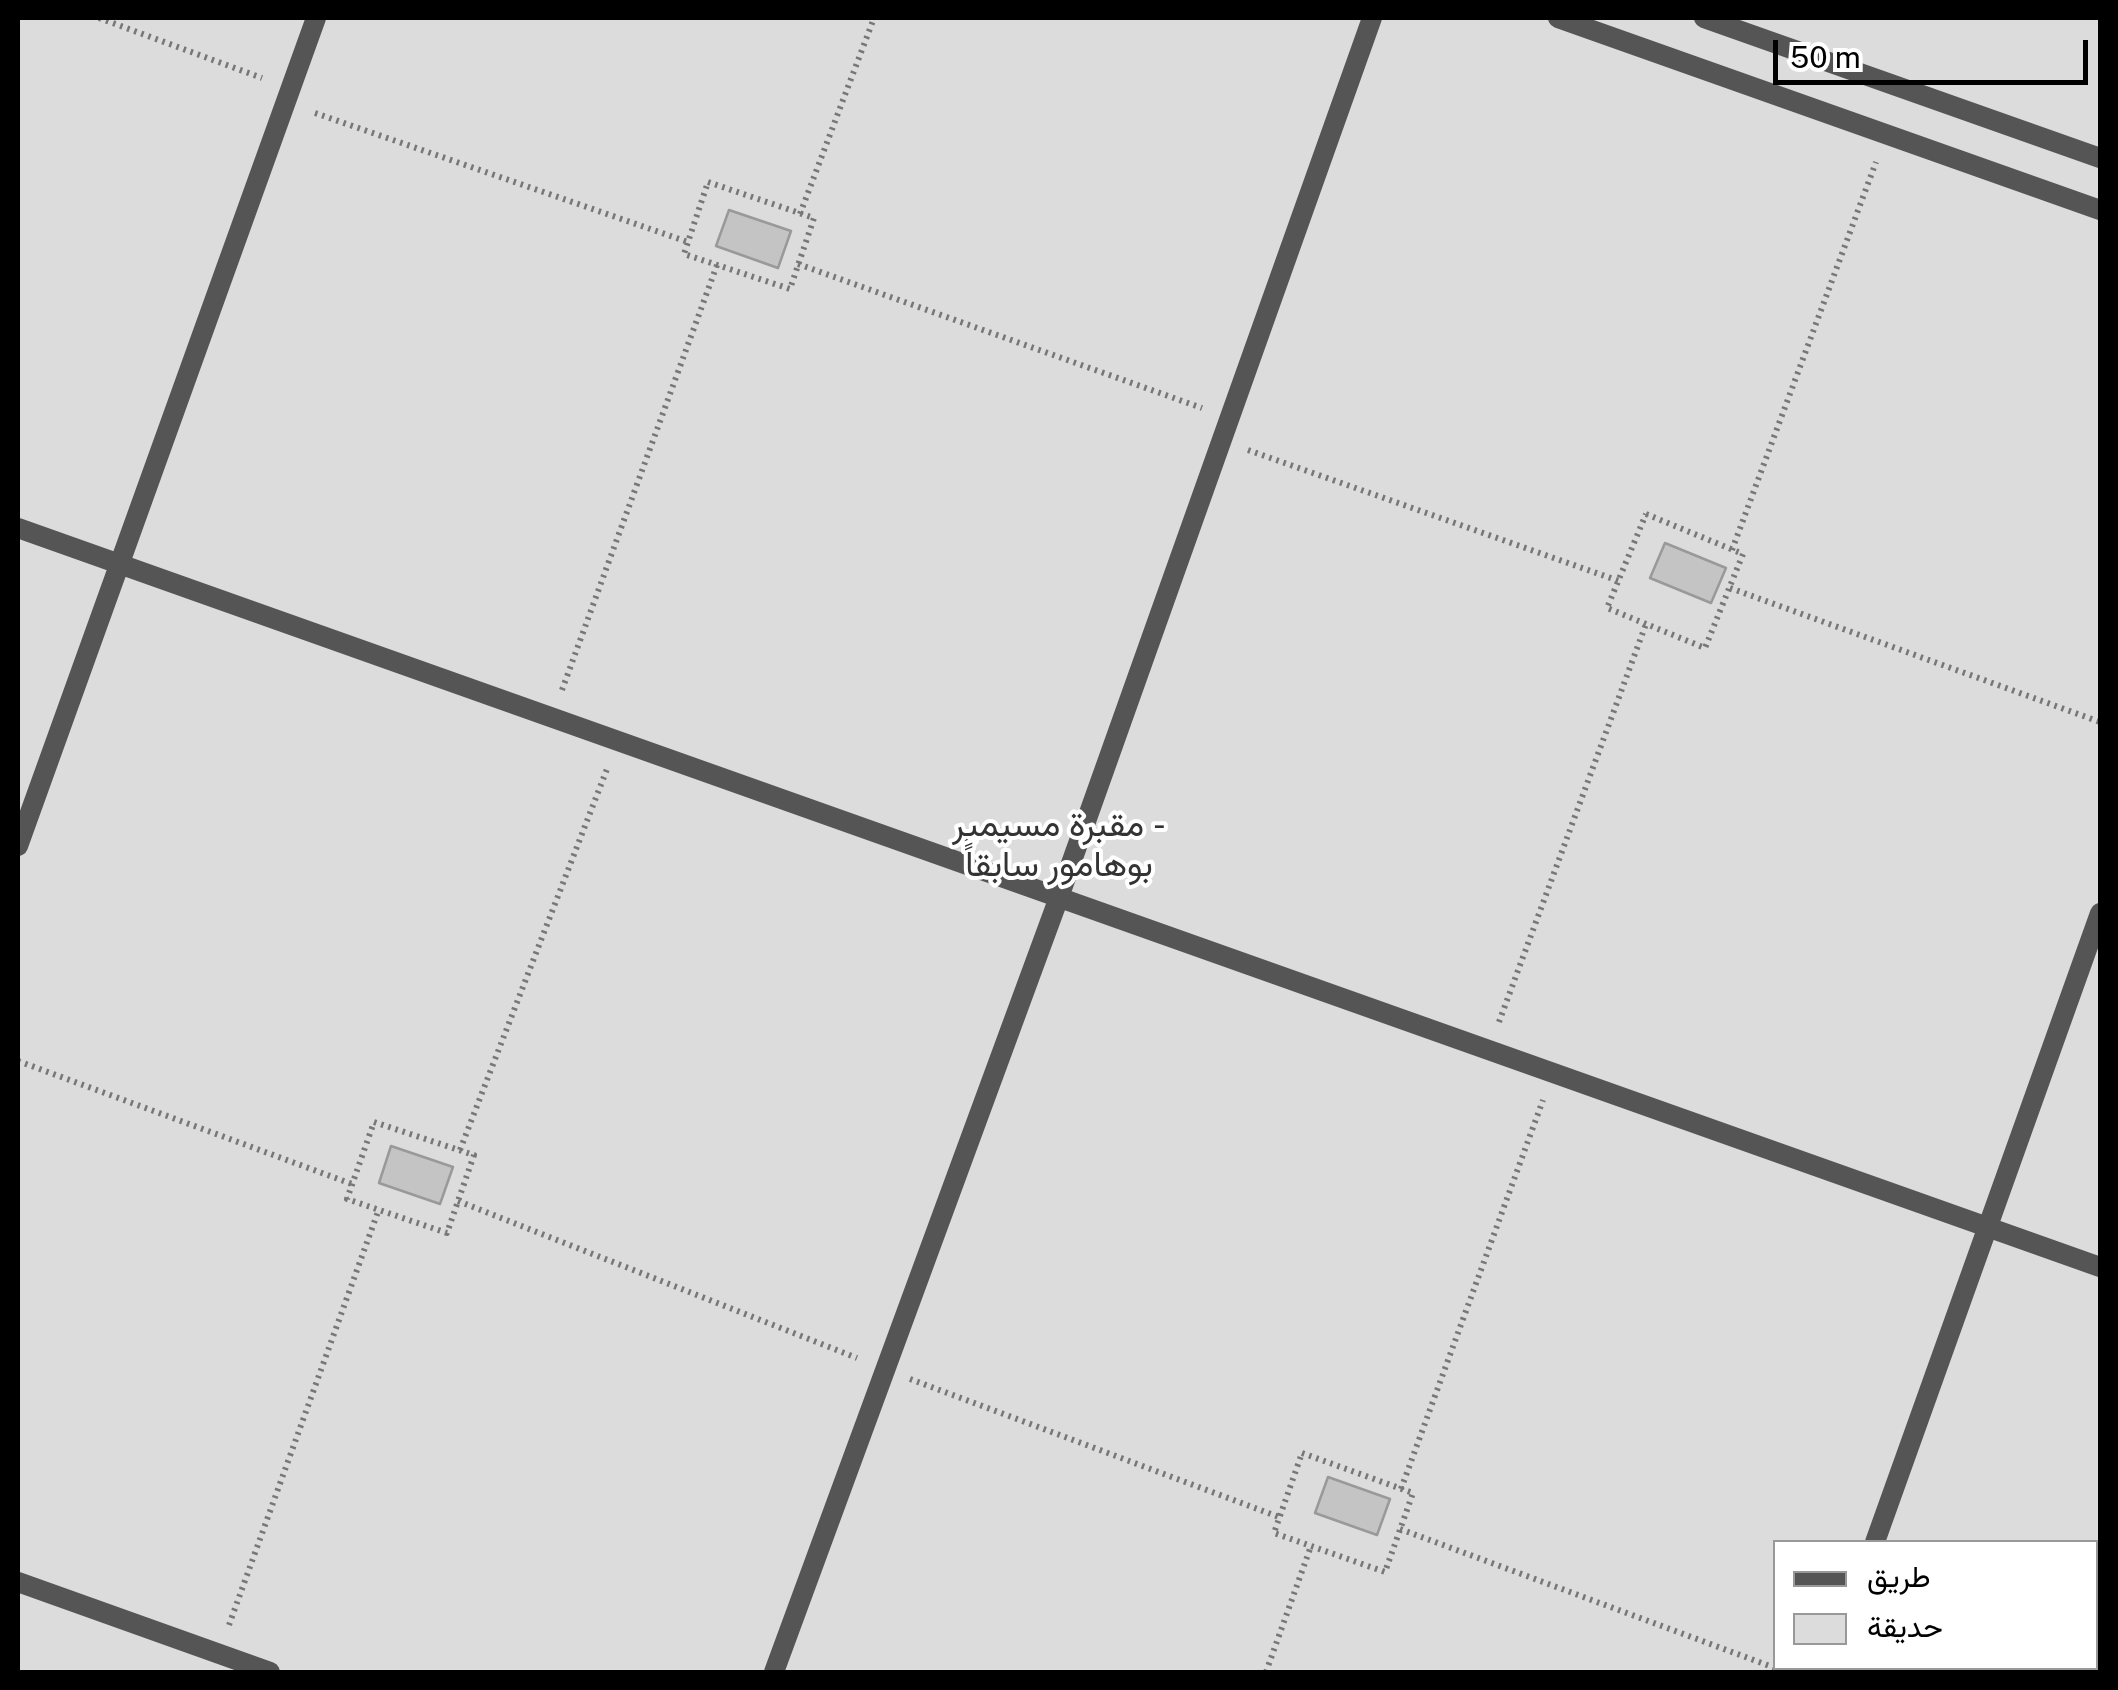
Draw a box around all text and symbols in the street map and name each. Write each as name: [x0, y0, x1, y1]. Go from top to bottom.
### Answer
scale bar: [1778, 20, 2093, 82]
text: 50 m: [1790, 39, 1861, 75]
park label: مقبرة مسيمير - بوهامور سابقاً: [952, 804, 1166, 886]
legend: [1773, 1540, 2098, 1670]
text: طريق: [1867, 1558, 1931, 1594]
text: حديقة: [1867, 1608, 1943, 1644]

